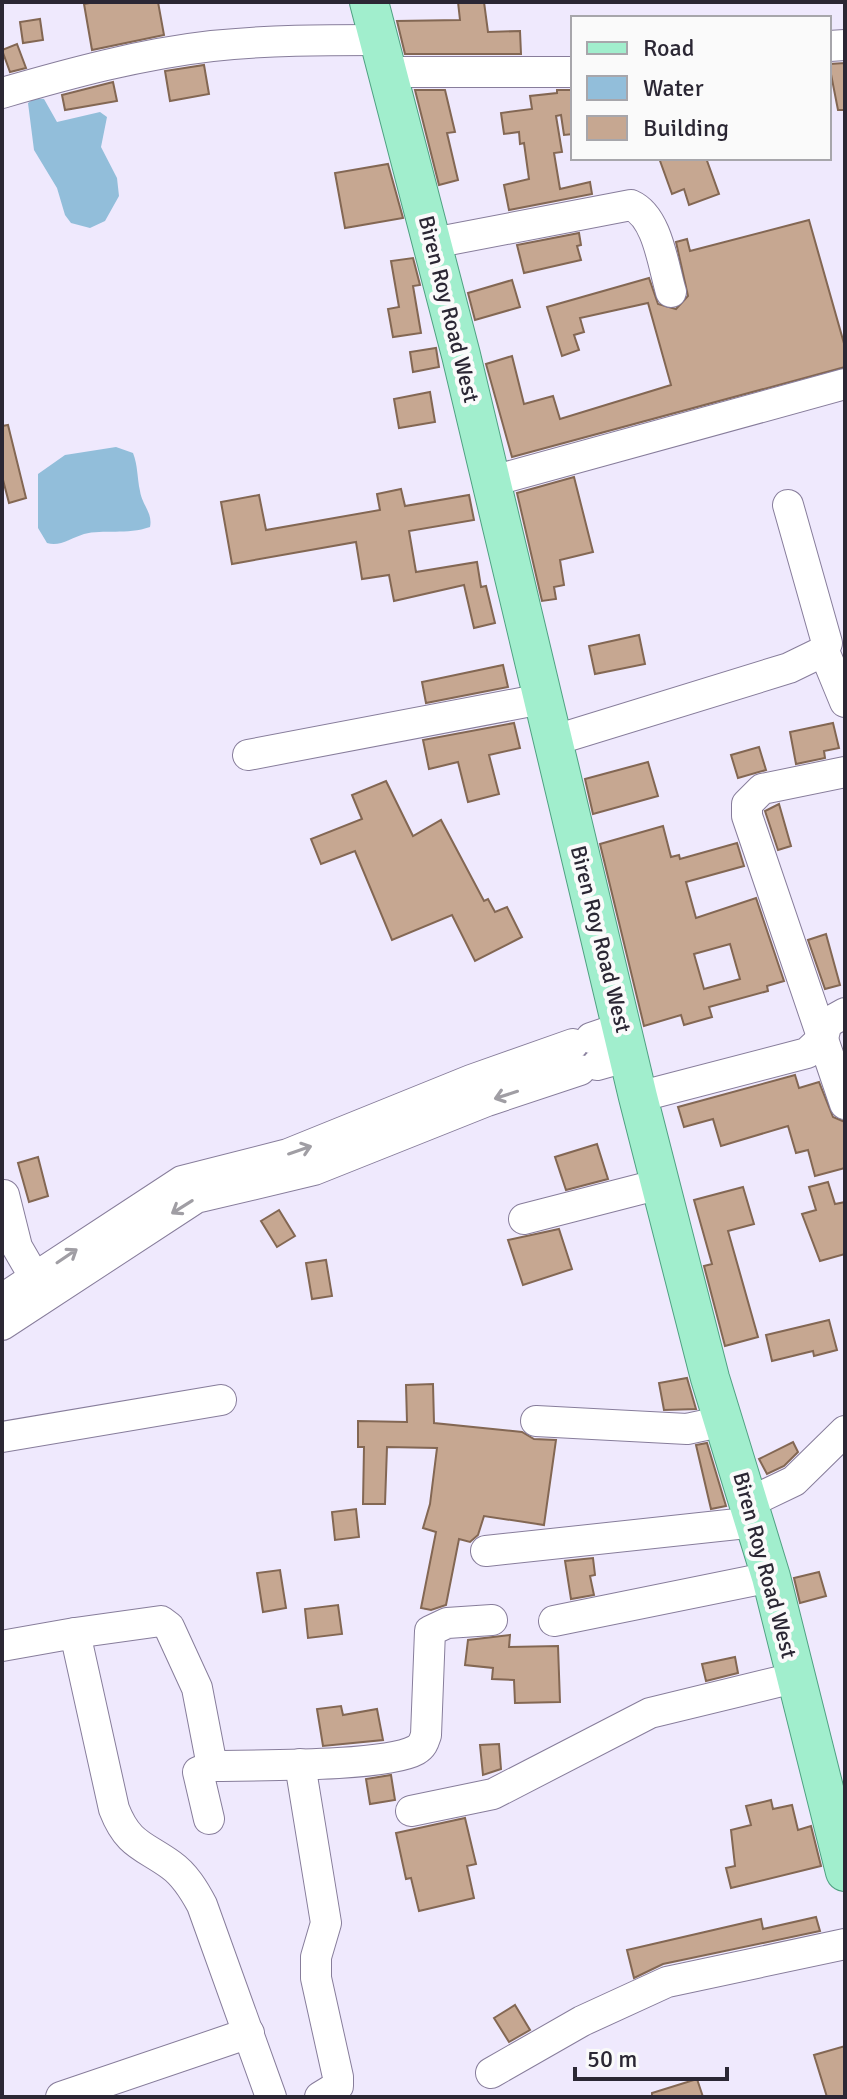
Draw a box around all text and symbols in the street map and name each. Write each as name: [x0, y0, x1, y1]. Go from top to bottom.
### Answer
legend: [571, 16, 831, 160]
text: Road: [643, 33, 694, 63]
text: Water: [643, 73, 704, 103]
text: Building: [643, 113, 729, 143]
street label: Biren Roy Road West: [413, 213, 485, 406]
street label: Biren Roy Road West: [565, 843, 637, 1036]
one-way arrow: [493, 1088, 519, 1103]
one-way arrow: [287, 1141, 312, 1156]
one-way arrow: [171, 1199, 194, 1215]
one-way arrow: [55, 1248, 78, 1264]
street label: Biren Roy Road West: [727, 1469, 803, 1662]
scale bar: [575, 2031, 727, 2081]
text: 50 m: [587, 2044, 637, 2074]

